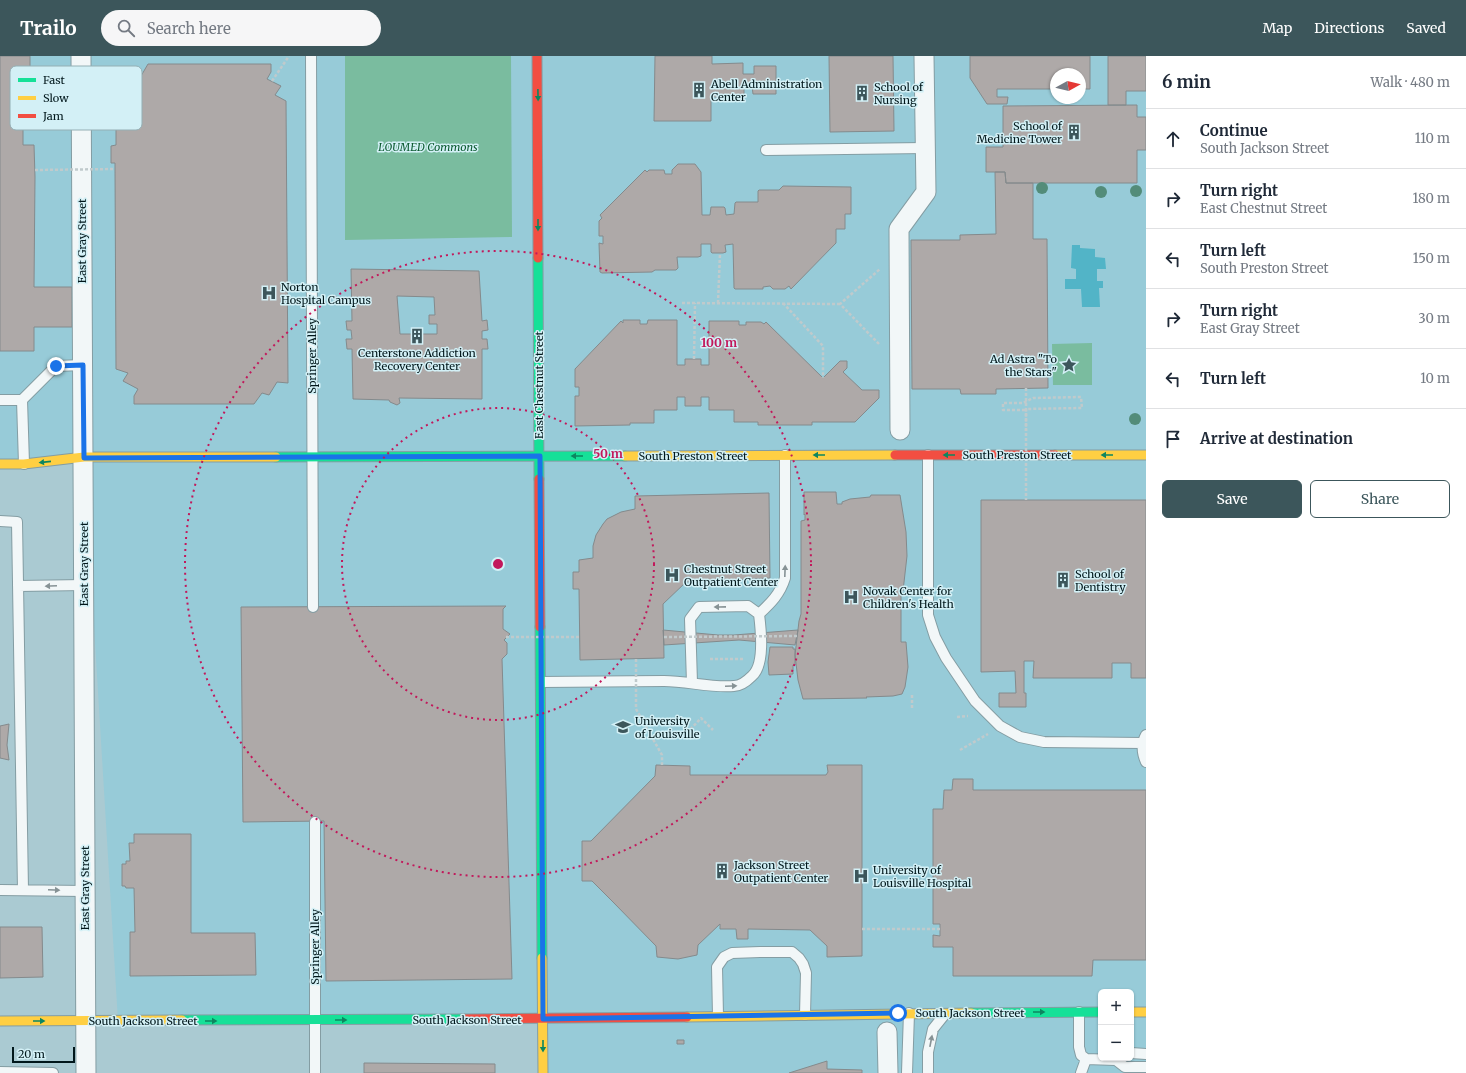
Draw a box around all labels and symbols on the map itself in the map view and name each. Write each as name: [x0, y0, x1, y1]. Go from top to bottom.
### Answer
legend: [10, 66, 142, 130]
north arrow: [1050, 68, 1086, 104]
text: Fast: [43, 73, 66, 87]
place label: Abell Administration Center: [710, 77, 823, 104]
place label: School of Nursing: [874, 80, 924, 107]
building icon: Abell Administration Center: [690, 81, 708, 99]
building icon: School of Nursing: [853, 84, 871, 102]
one-way arrow: [534, 89, 541, 101]
text: Slow: [43, 91, 69, 105]
text: Jam: [42, 109, 64, 123]
place label: School of Medicine Tower: [977, 119, 1063, 146]
building icon: School of Medicine Tower: [1065, 123, 1083, 141]
park label: LOUMED Commons: [378, 140, 478, 154]
street label: East Gray Street: [75, 198, 89, 283]
one-way arrow: [535, 219, 542, 231]
place label: Norton Hospital Campus: [281, 280, 371, 307]
hospital icon: Norton Hospital Campus: [260, 284, 278, 302]
street label: Springer Alley: [305, 318, 319, 394]
building icon: Centerstone Addiction Recovery Center: [408, 327, 426, 345]
street label: East Chestnut Street: [532, 330, 546, 439]
text: 100 m: [701, 335, 737, 350]
place label: Centerstone Addiction Recovery Center: [358, 346, 477, 373]
place label: Ad Astra "To the Stars": [989, 352, 1058, 379]
place icon: Ad Astra "To the Stars": [1060, 356, 1078, 374]
route end: [47, 357, 65, 375]
text: 50 m: [593, 446, 623, 461]
street label: South Preston Street: [963, 448, 1072, 462]
street label: South Preston Street: [639, 449, 748, 463]
one-way arrow: [812, 452, 825, 458]
one-way arrow: [942, 452, 955, 458]
one-way arrow: [1100, 452, 1113, 458]
one-way arrow: [570, 453, 583, 459]
one-way arrow: [39, 458, 51, 465]
street label: East Gray Street: [77, 521, 91, 606]
centre of rings: [491, 557, 505, 571]
place label: Chestnut Street Outpatient Center: [684, 562, 778, 589]
one-way arrow: [782, 565, 789, 577]
hospital icon: Chestnut Street Outpatient Center: [663, 566, 681, 584]
place label: School of Dentistry: [1075, 567, 1126, 594]
building icon: School of Dentistry: [1054, 571, 1072, 589]
one-way arrow: [45, 582, 57, 589]
place label: Novak Center for Children's Health: [863, 584, 955, 611]
hospital icon: Novak Center for Children's Health: [842, 588, 860, 606]
one-way arrow: [713, 604, 726, 610]
one-way arrow: [725, 682, 737, 689]
place label: University of Louisville: [635, 714, 700, 741]
school or university icon: University of Louisville: [614, 718, 632, 736]
street label: East Gray Street: [78, 845, 92, 930]
place label: Jackson Street Outpatient Center: [733, 858, 828, 885]
building icon: Jackson Street Outpatient Center: [713, 862, 731, 880]
place label: University of Louisville Hospital: [873, 863, 972, 890]
hospital icon: University of Louisville Hospital: [852, 867, 870, 885]
one-way arrow: [48, 887, 60, 894]
street label: Springer Alley: [308, 909, 322, 985]
route start: [889, 1004, 907, 1022]
street label: South Jackson Street: [915, 1006, 1025, 1020]
one-way arrow: [1033, 1009, 1046, 1015]
street label: South Jackson Street: [412, 1013, 522, 1027]
street label: South Jackson Street: [88, 1014, 198, 1028]
one-way arrow: [335, 1017, 348, 1023]
one-way arrow: [33, 1018, 46, 1024]
one-way arrow: [205, 1018, 218, 1024]
one-way arrow: [928, 1035, 934, 1047]
one-way arrow: [540, 1040, 546, 1053]
scale bar: [12, 1045, 75, 1064]

